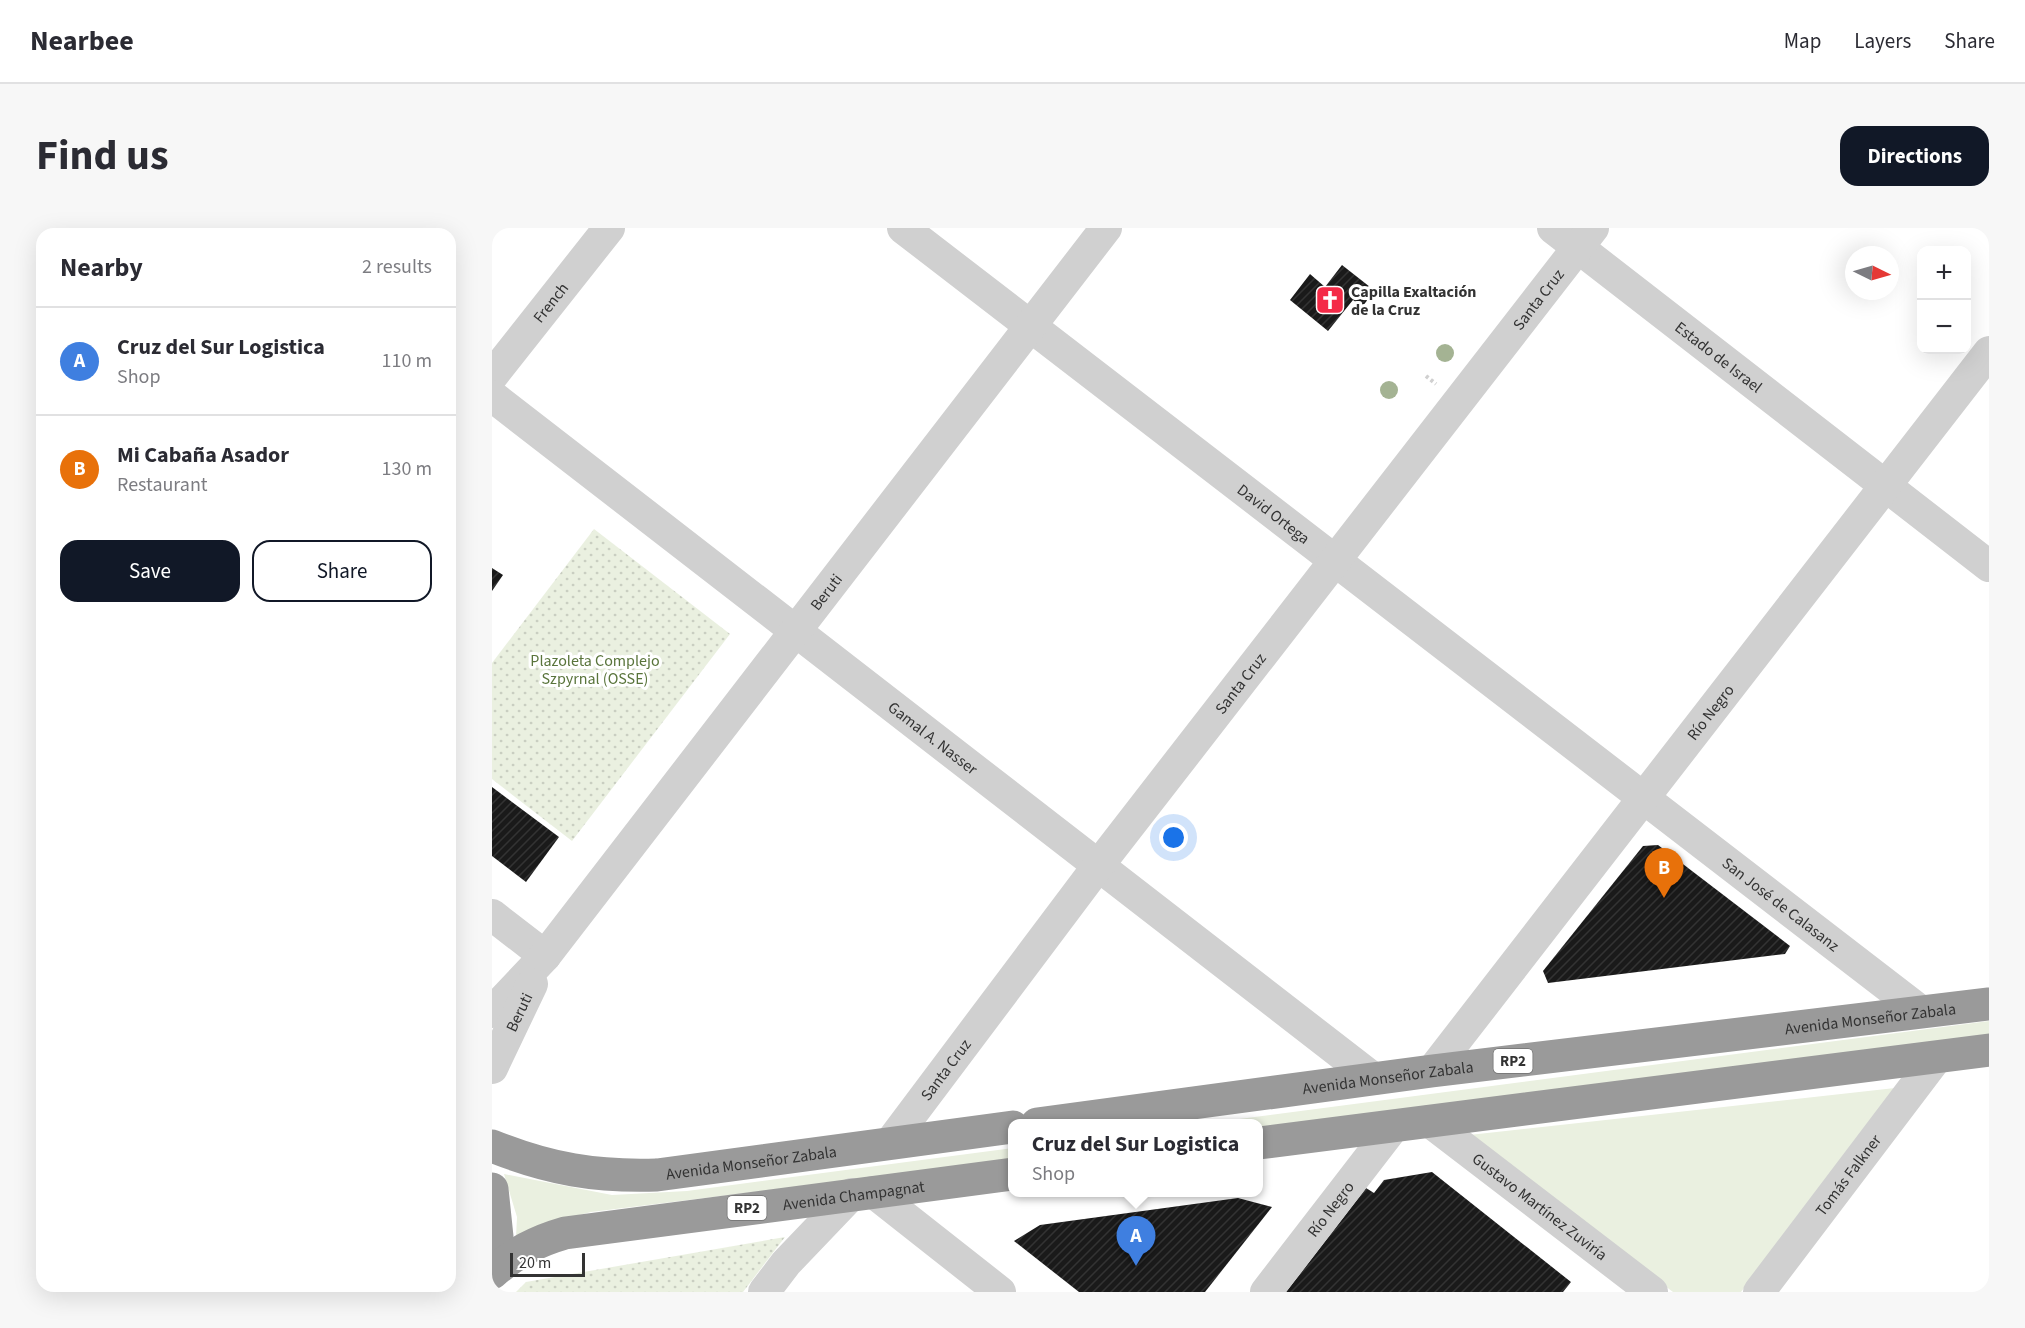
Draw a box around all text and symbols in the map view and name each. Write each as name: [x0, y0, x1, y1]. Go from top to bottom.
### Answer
text: Nearbee: [30, 21, 134, 61]
text: Map: [1784, 26, 1821, 56]
text: Layers: [1854, 26, 1911, 56]
text: Share: [1944, 26, 1995, 56]
text: Find us: [36, 126, 169, 186]
button: Directions: [1840, 126, 1989, 186]
north arrow: [1845, 246, 1899, 300]
map controls: [1917, 246, 1971, 354]
button: +: [1917, 246, 1971, 300]
text: Nearby: [60, 249, 143, 286]
text: 2 results: [362, 253, 432, 281]
street label: Santa Cruz: [1508, 264, 1570, 335]
street label: French: [528, 278, 574, 328]
place label: Capilla Exaltación de la Cruz: [1351, 281, 1476, 321]
church icon: Capilla Exaltación de la Cruz: [1314, 284, 1346, 316]
button: −: [1917, 300, 1971, 354]
street label: Estado de Israel: [1670, 317, 1767, 398]
text: Cruz del Sur Logistica: [117, 331, 325, 363]
text: A: [74, 347, 85, 375]
text: 110 m: [382, 347, 432, 375]
text: Shop: [117, 363, 161, 391]
text: Mi Cabaña Asador: [117, 439, 289, 471]
text: B: [73, 455, 86, 483]
text: 130 m: [382, 455, 432, 483]
text: Restaurant: [117, 471, 208, 499]
street label: David Ortega: [1232, 479, 1314, 549]
button: Save: [60, 540, 240, 602]
button: Share: [252, 540, 432, 602]
street label: Beruti: [805, 569, 848, 615]
street label: Santa Cruz: [1210, 648, 1272, 719]
park label: Plazoleta Complejo Szpyrnal (OSSE): [530, 650, 660, 690]
street label: Río Negro: [1682, 680, 1740, 745]
street label: Gamal A. Nasser: [883, 697, 982, 780]
your location: [1159, 823, 1188, 852]
pin: B: [1644, 848, 1684, 898]
street label: San José de Calasanz: [1717, 852, 1844, 957]
street label: Beruti: [501, 989, 538, 1036]
street label: Avenida Monseñor Zabala: [1784, 998, 1957, 1040]
street label: Santa Cruz: [916, 1034, 977, 1105]
road number: RP2: [1494, 1049, 1532, 1073]
street label: Avenida Monseñor Zabala: [1301, 1056, 1475, 1100]
popup: [1008, 1119, 1263, 1197]
text: Cruz del Sur Logistica: [1032, 1128, 1239, 1160]
street label: Tomás Falkner: [1810, 1130, 1887, 1221]
street label: Avenida Monseñor Zabala: [665, 1141, 838, 1186]
street label: Gustavo Martínez Zuviría: [1467, 1148, 1612, 1266]
text: Shop: [1032, 1160, 1075, 1188]
street label: Avenida Champagnat: [781, 1176, 927, 1216]
street label: Río Negro: [1302, 1177, 1360, 1242]
road number: RP2: [728, 1196, 766, 1220]
pin: A: [1116, 1216, 1156, 1266]
scale bar: [510, 1250, 585, 1278]
text: 20 m: [519, 1252, 551, 1274]

